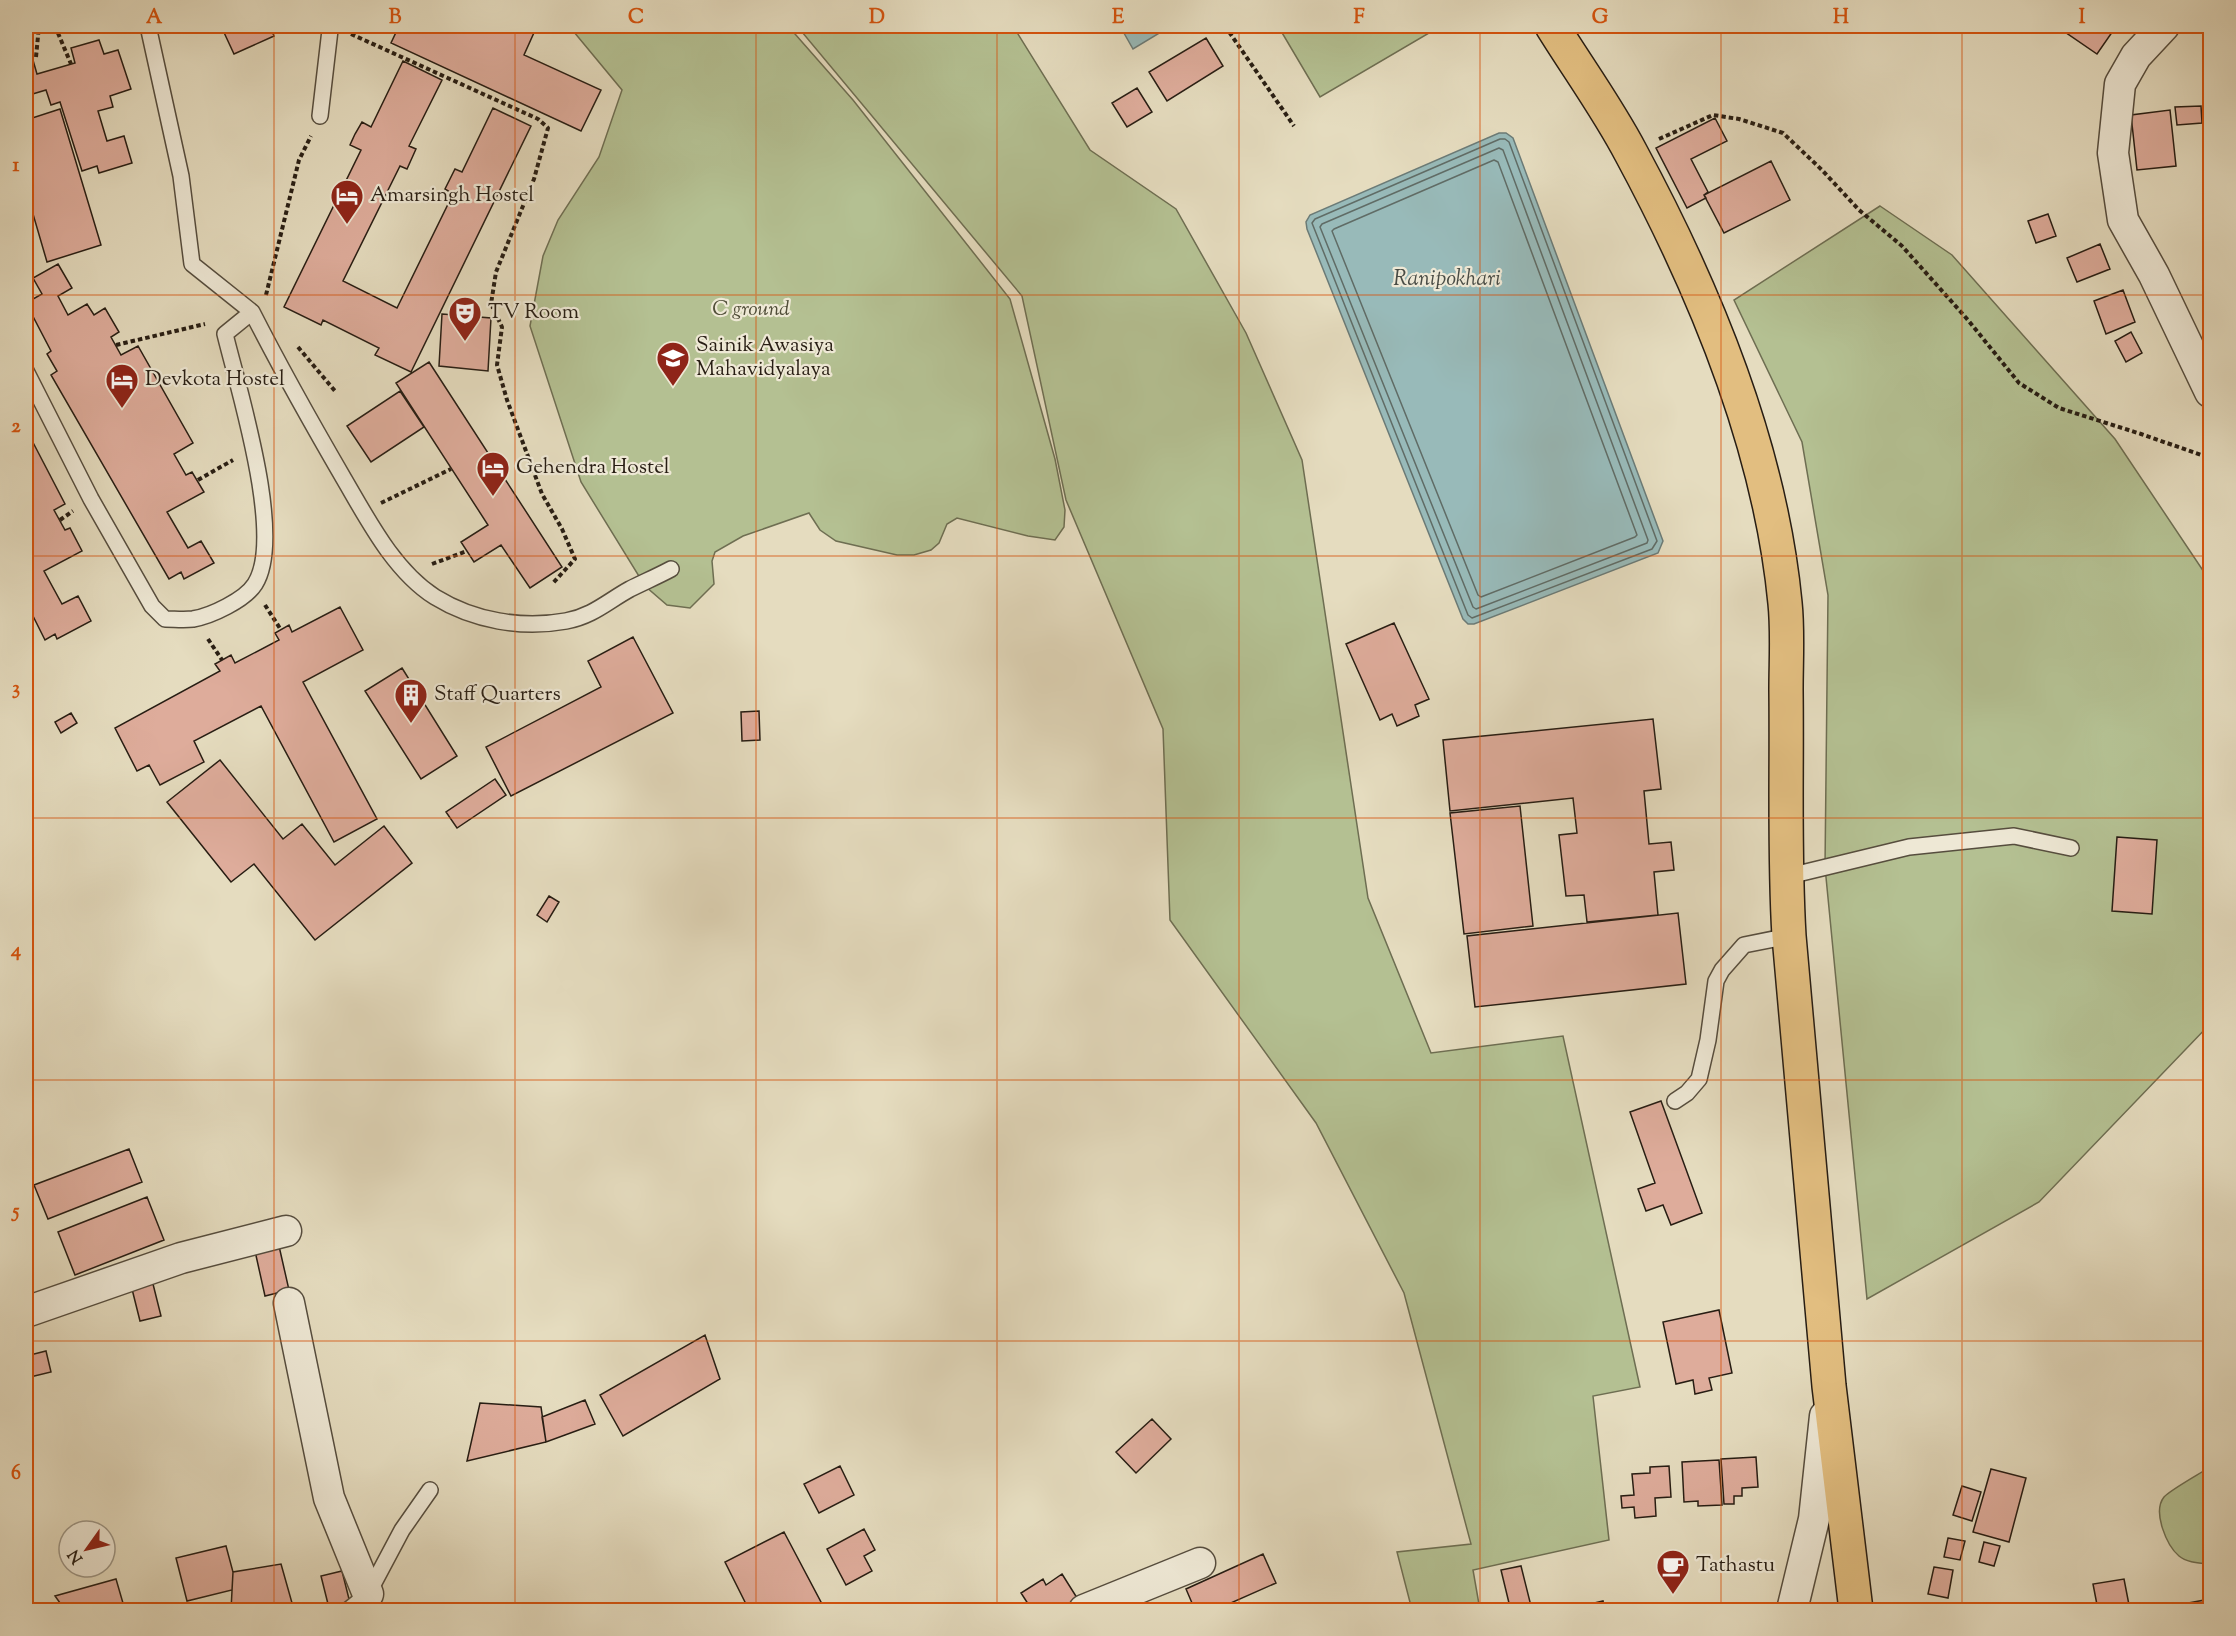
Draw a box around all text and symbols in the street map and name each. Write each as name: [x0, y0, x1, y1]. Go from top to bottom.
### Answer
text: A: [146, 4, 163, 33]
text: B: [389, 4, 402, 33]
text: C: [628, 4, 644, 33]
text: D: [869, 4, 885, 33]
text: E: [1112, 4, 1125, 33]
text: F: [1353, 4, 1365, 33]
text: G: [1592, 4, 1609, 33]
text: H: [1833, 4, 1849, 33]
text: I: [2079, 4, 2086, 33]
text: 1: [13, 152, 20, 181]
hotel icon: Amarsingh Hostel: [329, 178, 365, 225]
place label: Amarsingh Hostel: [370, 181, 534, 211]
water label: Ranipokhari: [1393, 264, 1501, 296]
theatre icon: TV Room: [447, 295, 483, 342]
park label: C ground: [712, 295, 790, 325]
place label: TV Room: [488, 298, 579, 328]
place label: Sainik Awasiya Mahavidyalaya: [696, 331, 834, 385]
school or university icon: Sainik Awasiya Mahavidyalaya: [655, 340, 691, 387]
hotel icon: Devkota Hostel: [104, 362, 140, 409]
place label: Devkota Hostel: [145, 365, 285, 395]
text: 2: [11, 413, 21, 442]
hotel icon: Gehendra Hostel: [475, 450, 511, 497]
place label: Gehendra Hostel: [516, 453, 670, 483]
text: 3: [12, 675, 20, 704]
building icon: Staff Quarters: [393, 677, 429, 724]
place label: Staff Quarters: [434, 680, 561, 710]
text: 4: [10, 937, 21, 966]
text: 5: [11, 1198, 20, 1227]
text: 6: [11, 1460, 21, 1489]
north arrow: [57, 1519, 117, 1579]
text: N: [63, 1544, 90, 1568]
cafe icon: Tathastu: [1655, 1548, 1691, 1595]
place label: Tathastu: [1696, 1551, 1775, 1581]

